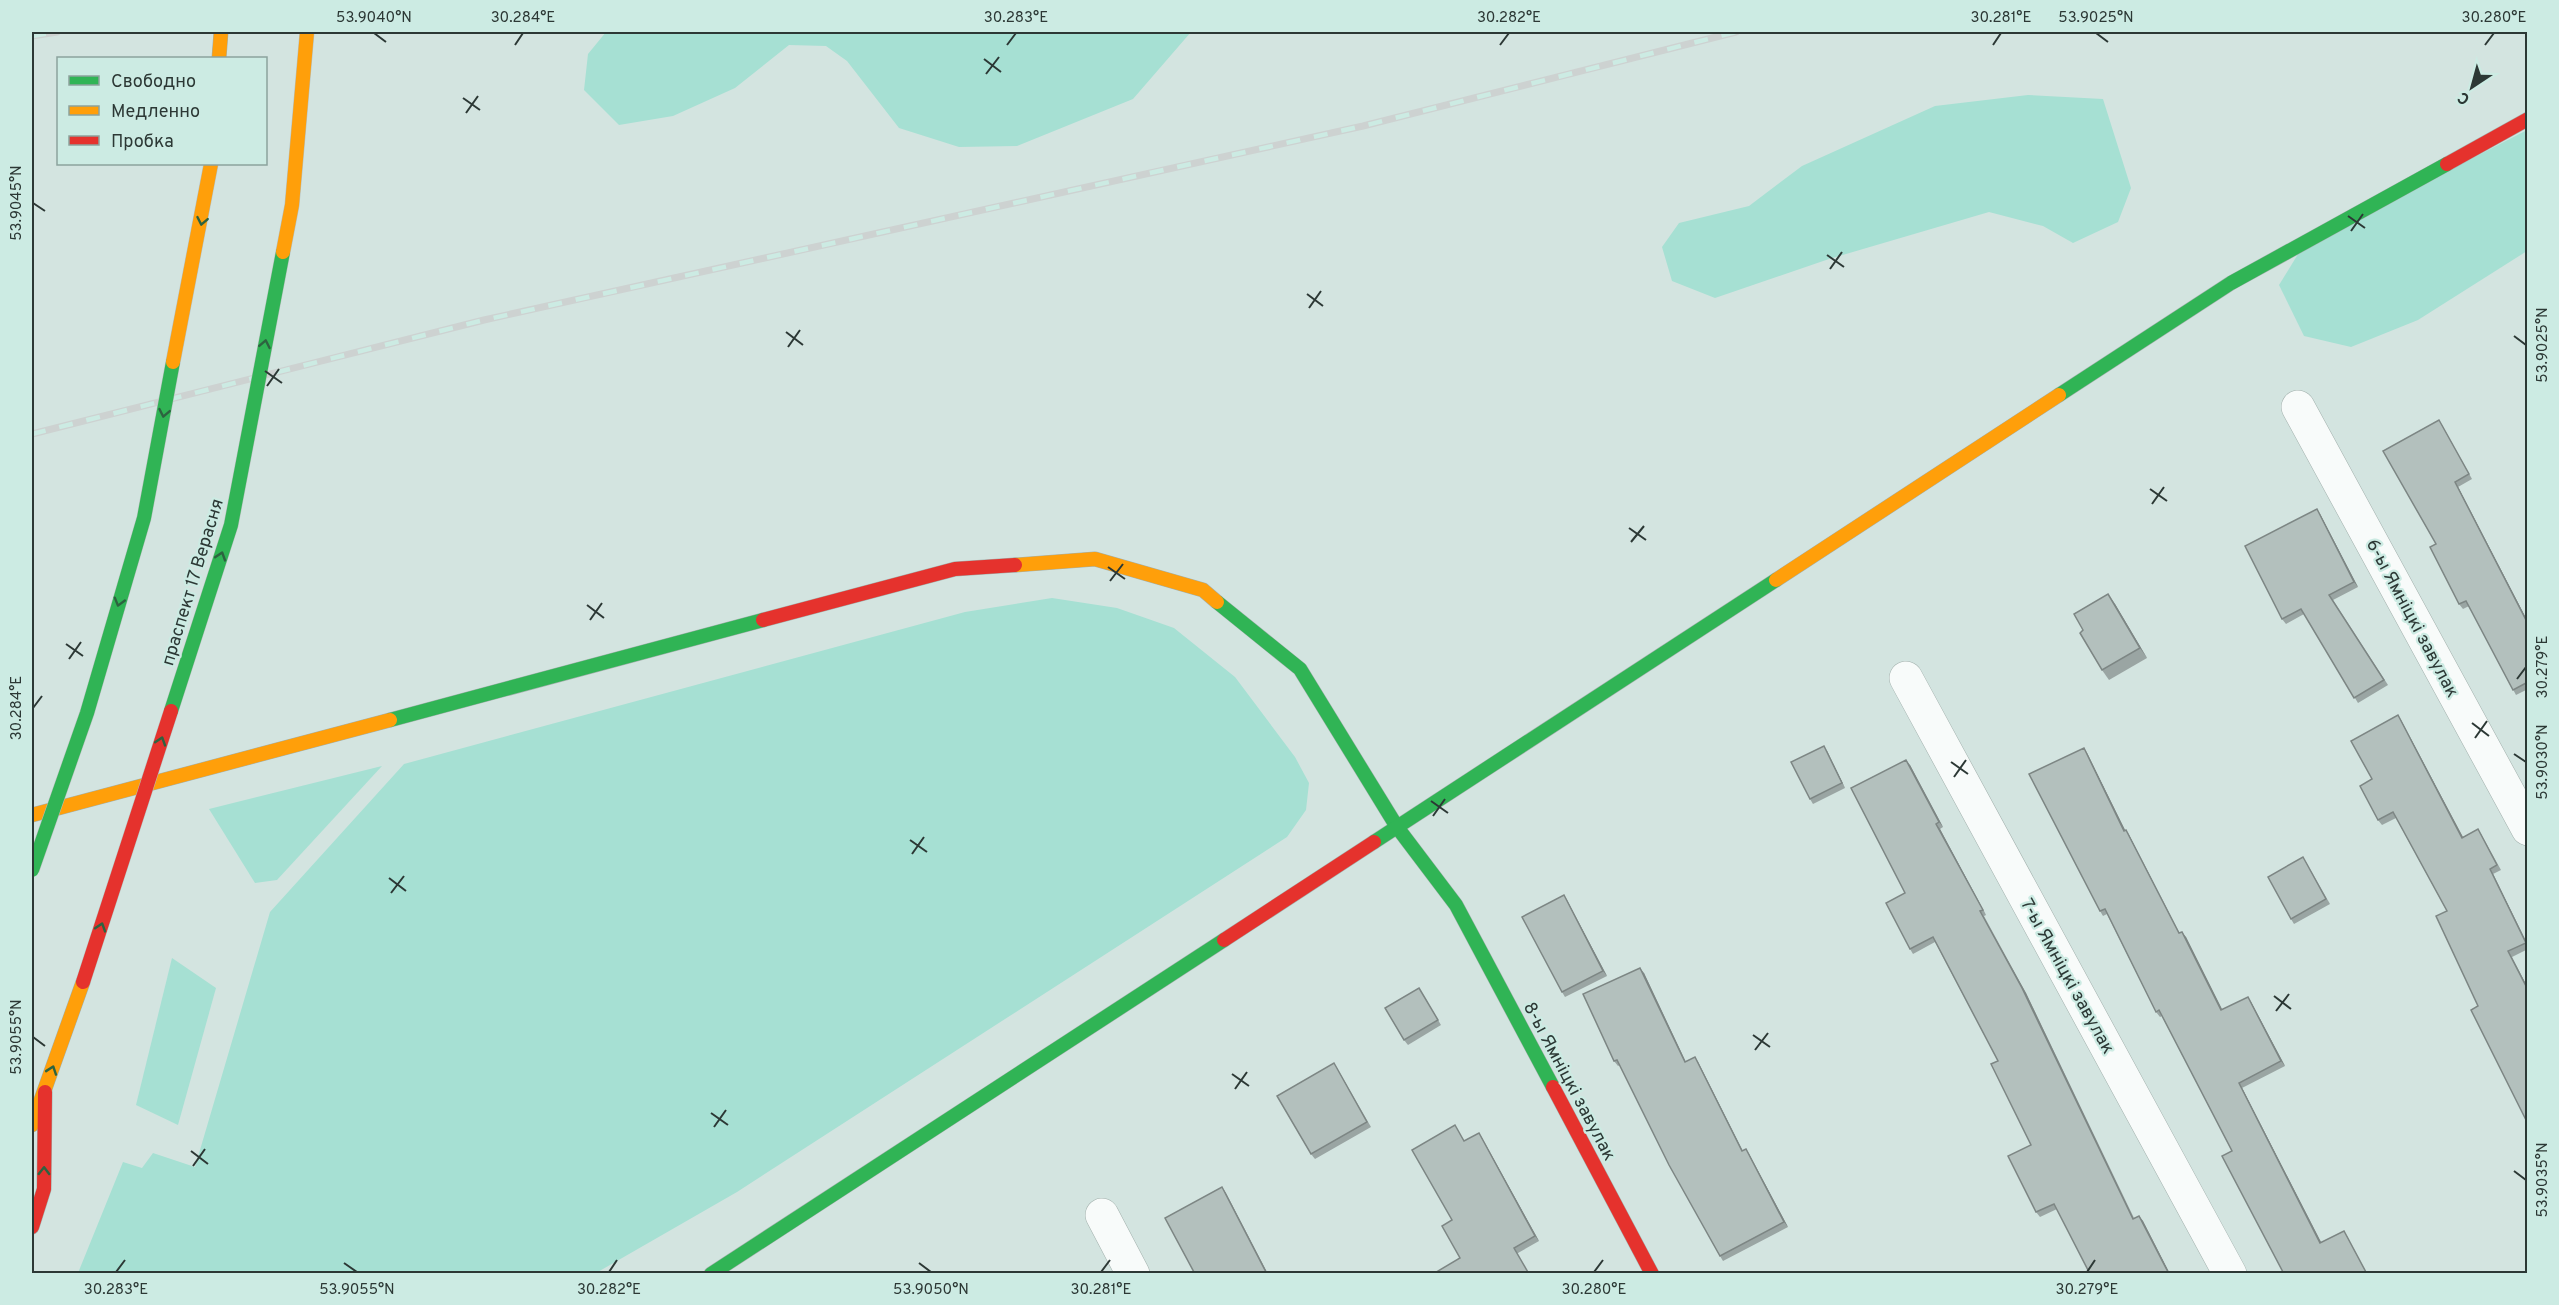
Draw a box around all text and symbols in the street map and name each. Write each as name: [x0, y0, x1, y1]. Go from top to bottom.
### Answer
text: 53.9040°N: [336, 9, 412, 28]
text: 30.284°E: [491, 9, 555, 28]
text: 30.283°E: [984, 9, 1048, 28]
text: 30.282°E: [1477, 9, 1541, 28]
text: 30.281°E: [1971, 9, 2031, 28]
text: 53.9025°N: [2058, 9, 2134, 28]
text: 30.280°E: [2462, 9, 2526, 28]
legend: [57, 57, 267, 165]
north arrow: [2442, 57, 2502, 117]
text: Свободно: [111, 71, 196, 94]
text: С: [2454, 86, 2474, 109]
text: Медленно: [111, 101, 200, 124]
text: Пробка: [111, 131, 174, 154]
text: 53.9045°N: [8, 165, 27, 241]
one-way arrow: [196, 216, 209, 226]
text: 53.9025°N: [2534, 307, 2553, 383]
one-way arrow: [258, 340, 271, 350]
one-way arrow: [158, 407, 171, 417]
street label: праспект 17 Верасня: [157, 496, 230, 669]
street label: 6-ы Ямніцкі завулак: [2360, 535, 2463, 702]
one-way arrow: [214, 551, 227, 562]
one-way arrow: [114, 596, 126, 607]
text: 30.279°E: [2534, 636, 2553, 698]
text: 30.284°E: [8, 676, 27, 740]
text: 53.9030°N: [2534, 724, 2553, 800]
one-way arrow: [154, 736, 166, 747]
street label: 7-ы Ямніцкі завулак: [2014, 895, 2119, 1058]
one-way arrow: [94, 922, 106, 933]
street label: 8-ы Ямніцкі завулак: [1517, 998, 1620, 1165]
text: 53.9055°N: [8, 999, 27, 1075]
one-way arrow: [45, 1065, 58, 1076]
text: 53.9035°N: [2534, 1142, 2553, 1218]
one-way arrow: [38, 1166, 50, 1175]
text: 30.283°E: [84, 1281, 148, 1300]
text: 53.9055°N: [319, 1281, 395, 1300]
text: 30.282°E: [577, 1281, 641, 1300]
text: 53.9050°N: [893, 1281, 969, 1300]
text: 30.281°E: [1071, 1281, 1131, 1300]
text: 30.280°E: [1562, 1281, 1626, 1300]
text: 30.279°E: [2056, 1281, 2118, 1300]

